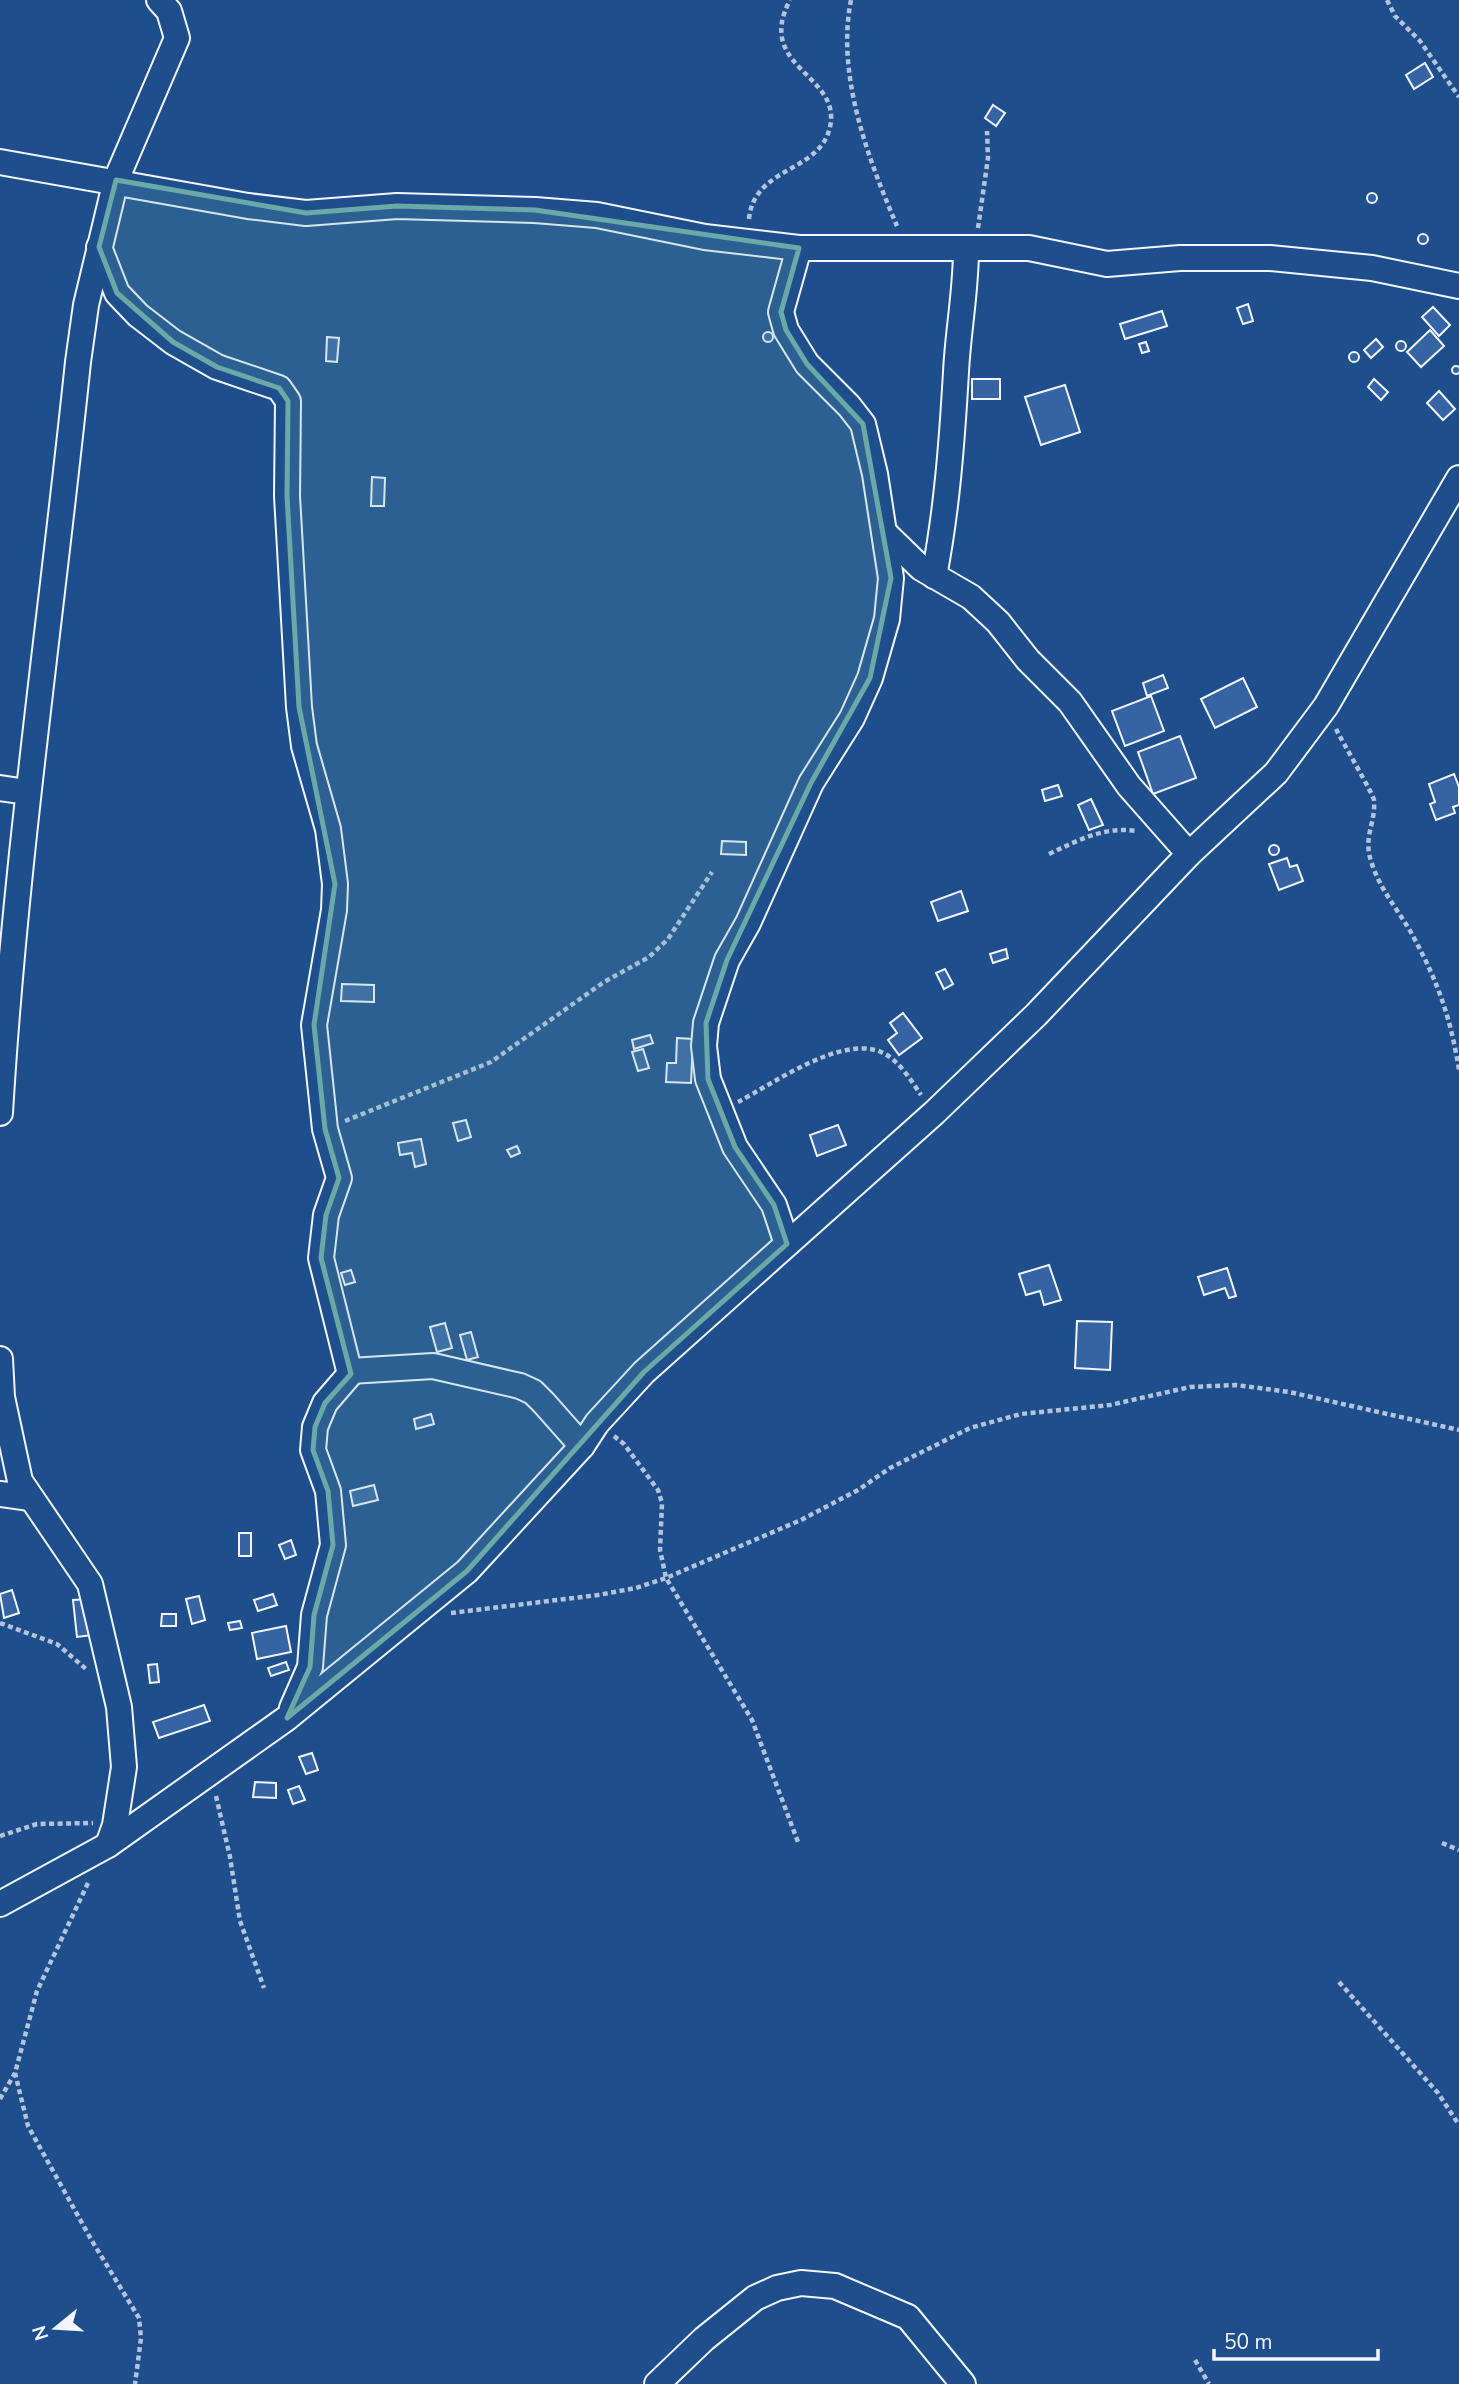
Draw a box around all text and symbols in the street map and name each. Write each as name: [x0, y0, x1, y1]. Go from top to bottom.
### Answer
north arrow: [21, 2293, 91, 2363]
scale bar: [1214, 2318, 1378, 2362]
text: N: [26, 2322, 55, 2344]
text: 50 m: [1224, 2328, 1273, 2356]

